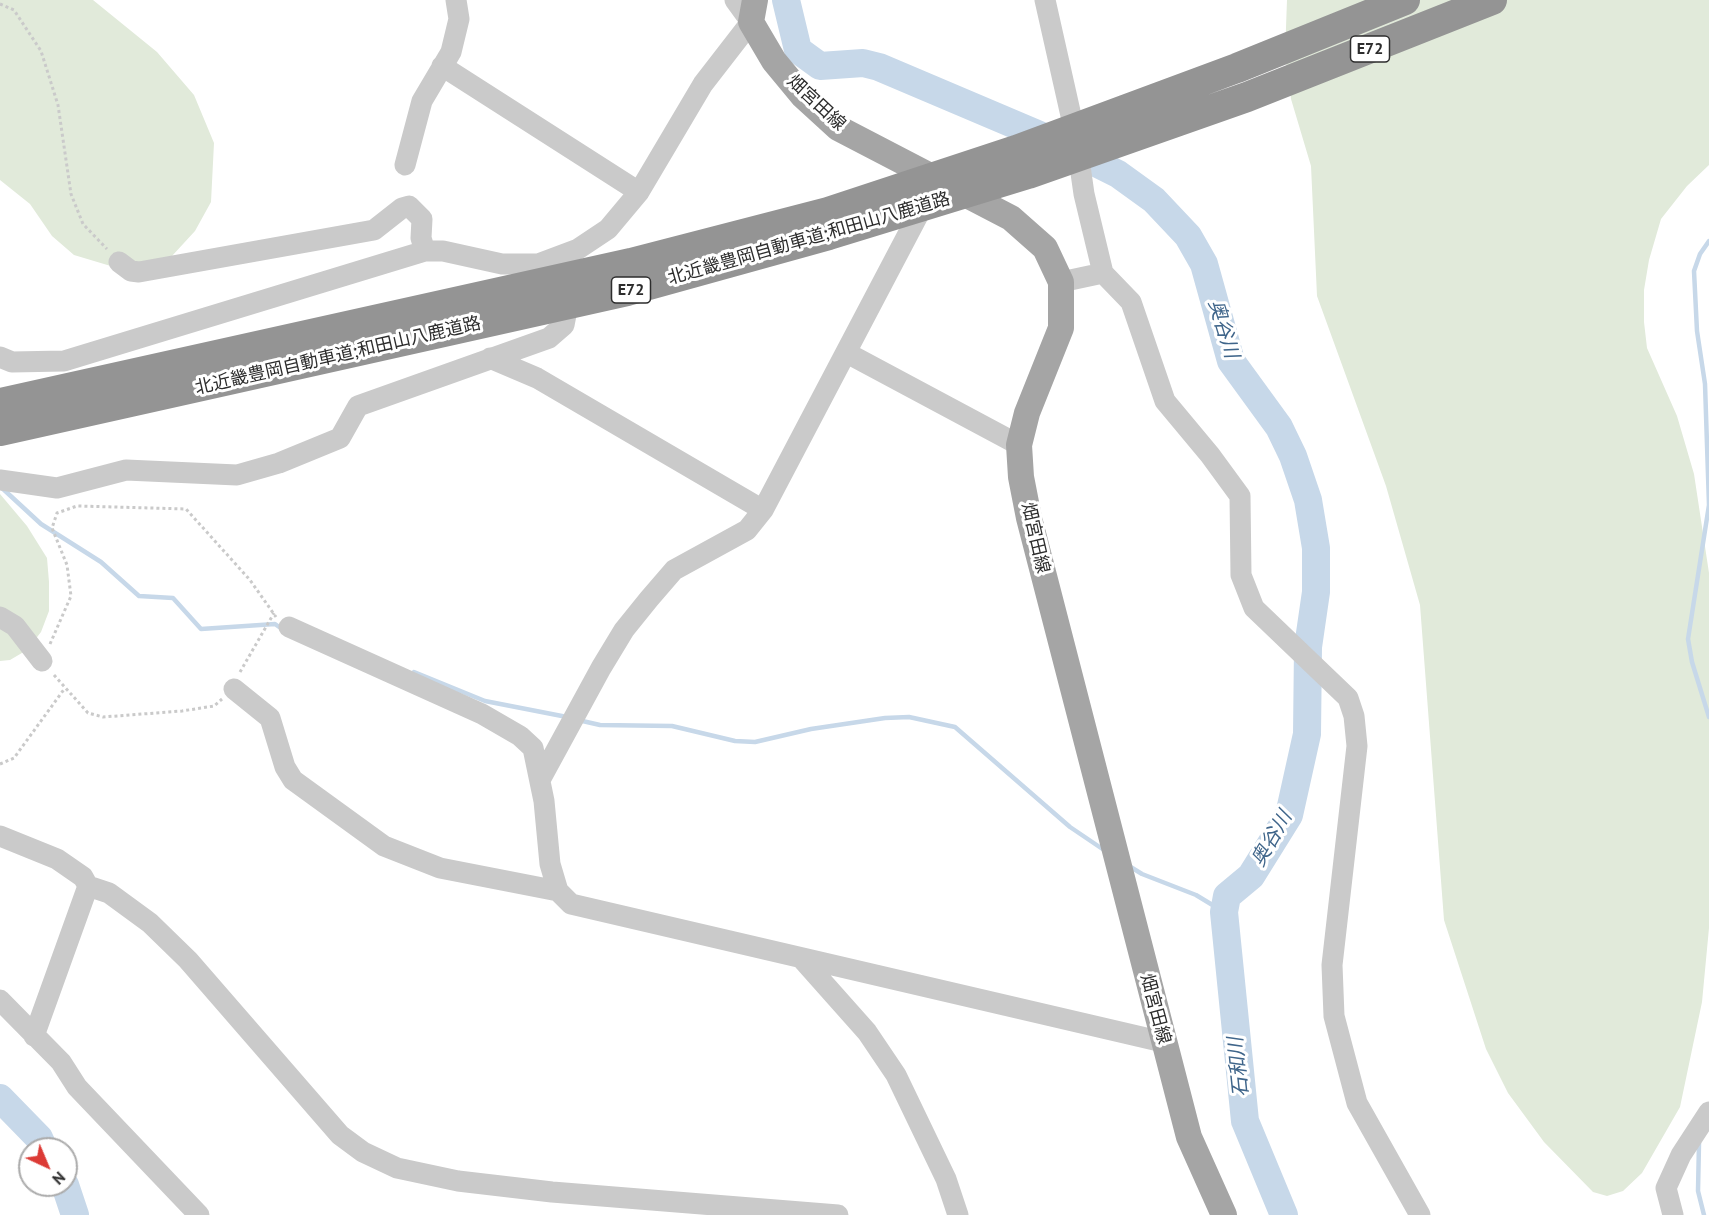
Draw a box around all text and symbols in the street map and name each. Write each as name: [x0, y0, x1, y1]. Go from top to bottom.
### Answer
road number: E72: [1350, 36, 1390, 62]
street label: 畑宮田線: [782, 71, 850, 135]
street label: 北近畿豊岡自動車道;和田山八鹿道路: [665, 188, 953, 290]
road number: E72: [612, 277, 650, 303]
water label: 奥谷川: [1203, 297, 1243, 361]
street label: 北近畿豊岡自動車道;和田山八鹿道路: [193, 313, 483, 399]
street label: 畑宮田線: [1016, 500, 1054, 576]
water label: 奥谷川: [1247, 807, 1297, 871]
street label: 畑宮田線: [1135, 971, 1175, 1047]
water label: 石和川: [1224, 1036, 1254, 1098]
north arrow: [18, 1137, 78, 1197]
text: N: [48, 1168, 70, 1189]

